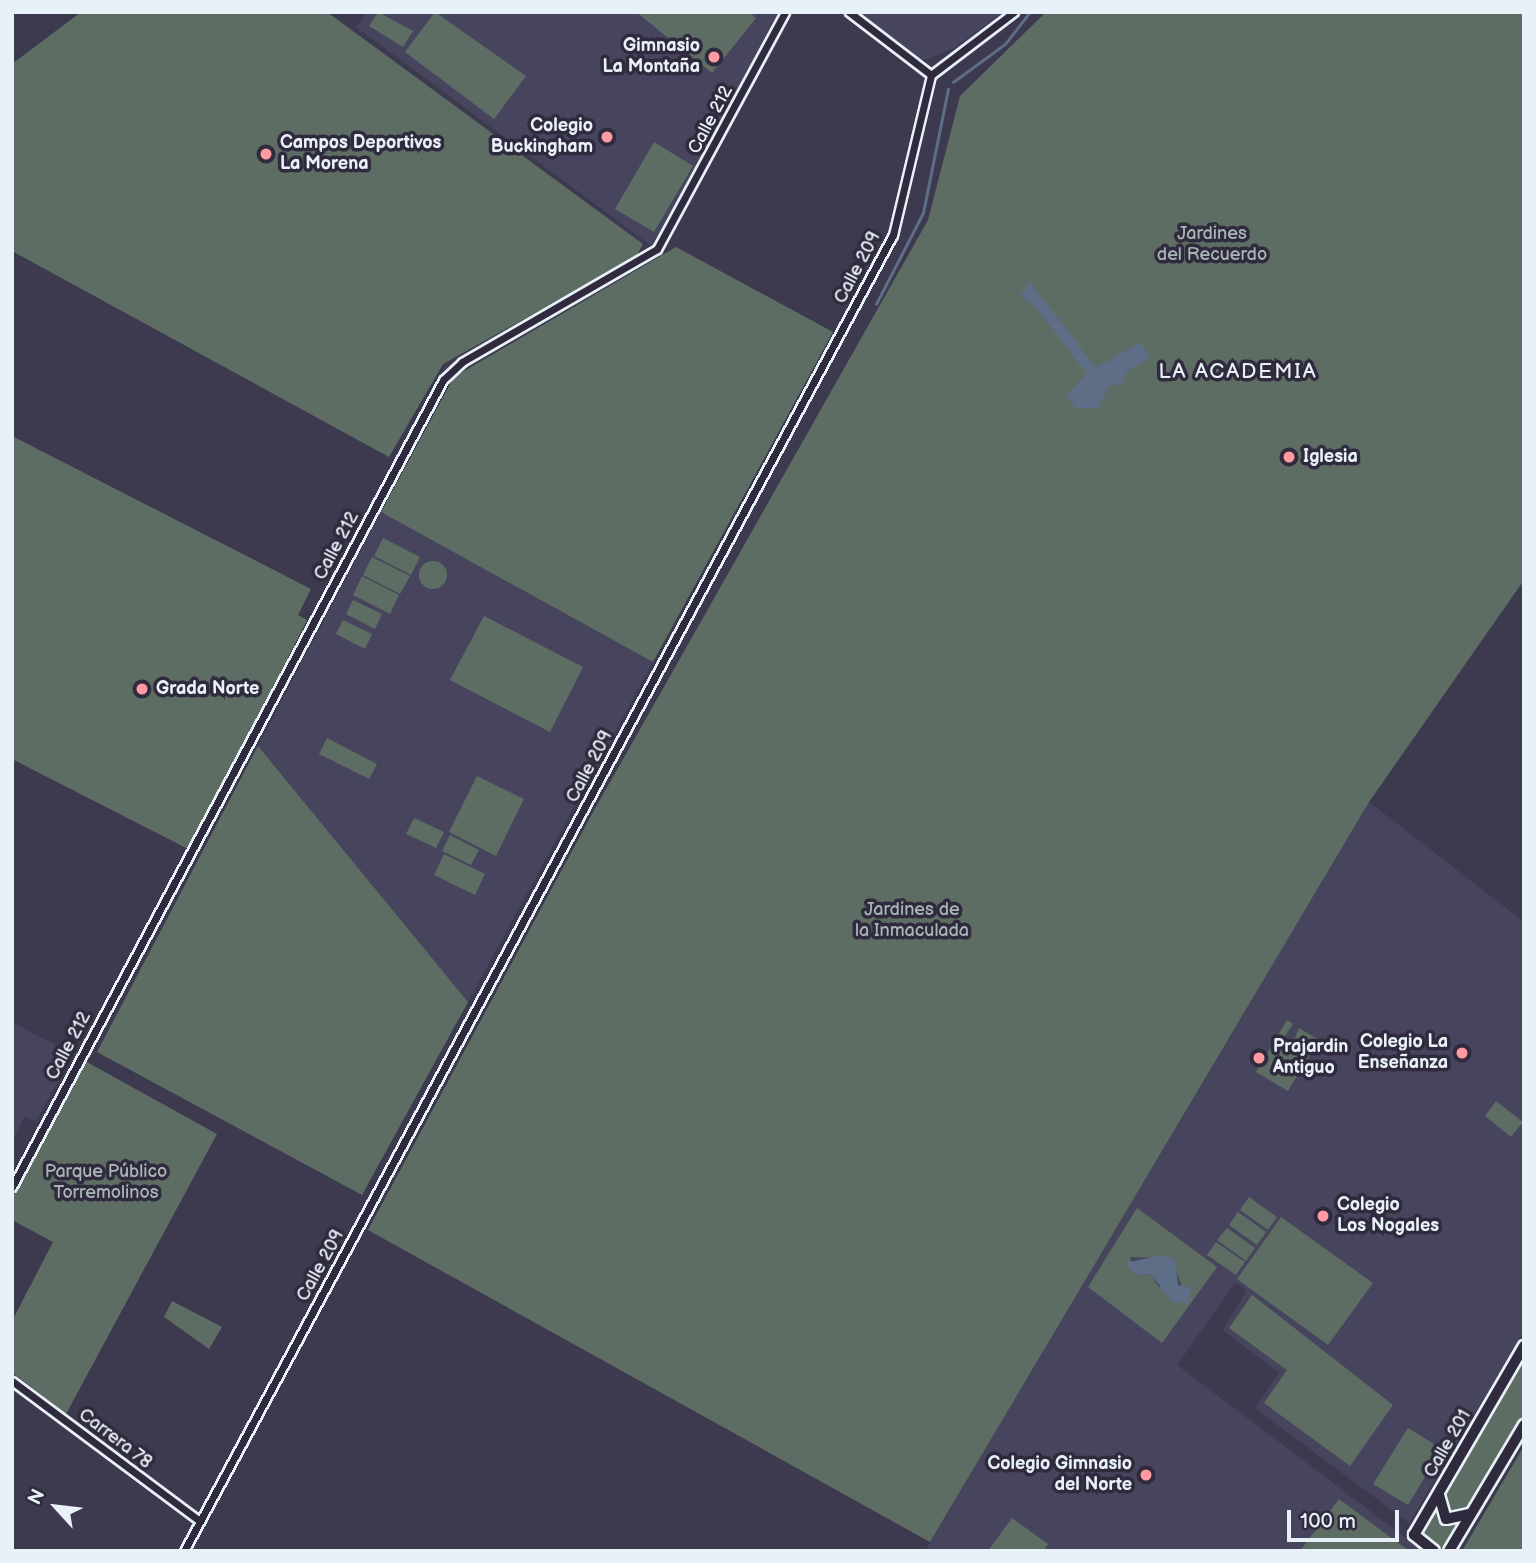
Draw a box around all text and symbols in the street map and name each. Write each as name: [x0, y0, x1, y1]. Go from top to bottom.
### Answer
place label: Gimnasio La Montaña: [602, 36, 700, 78]
marker: Gimnasio La Montaña: [706, 49, 722, 65]
street label: Calle 212: [684, 82, 738, 158]
place label: Colegio Buckingham: [491, 116, 593, 158]
marker: Colegio Buckingham: [599, 129, 615, 145]
place label: Campos Deportivos La Morena: [280, 133, 441, 176]
marker: Campos Deportivos La Morena: [258, 146, 274, 162]
park label: Jardines del Recuerdo: [1157, 224, 1267, 266]
street label: Calle 209: [830, 228, 886, 308]
district label: LA ACADEMIA: [1160, 359, 1316, 385]
place label: Iglesia: [1303, 446, 1358, 468]
marker: Iglesia: [1281, 449, 1297, 465]
street label: Calle 212: [310, 508, 364, 584]
place label: Grada Norte: [156, 678, 259, 700]
marker: Grada Norte: [134, 681, 150, 697]
street label: Calle 209: [562, 727, 618, 807]
park label: Jardines de la Inmaculada: [855, 900, 969, 942]
street label: Calle 212: [42, 1008, 96, 1084]
place label: Colegio La Enseñanza: [1358, 1032, 1448, 1074]
place label: Prajardin Antiguo: [1273, 1037, 1348, 1080]
marker: Colegio La Enseñanza: [1454, 1045, 1470, 1061]
marker: Prajardin Antiguo: [1251, 1050, 1267, 1066]
park label: Parque Público Torremolinos: [45, 1162, 167, 1204]
place label: Colegio Los Nogales: [1337, 1195, 1439, 1238]
marker: Colegio Los Nogales: [1315, 1208, 1331, 1224]
street label: Calle 209: [293, 1227, 349, 1305]
street label: Carrera 78: [74, 1404, 156, 1474]
street label: Calle 201: [1420, 1406, 1476, 1482]
place label: Colegio Gimnasio del Norte: [987, 1454, 1132, 1496]
marker: Colegio Gimnasio del Norte: [1138, 1467, 1154, 1483]
north arrow: [21, 1472, 91, 1542]
text: N: [23, 1486, 50, 1509]
scale bar: [1291, 1496, 1403, 1540]
text: 100 m: [1300, 1509, 1356, 1534]

